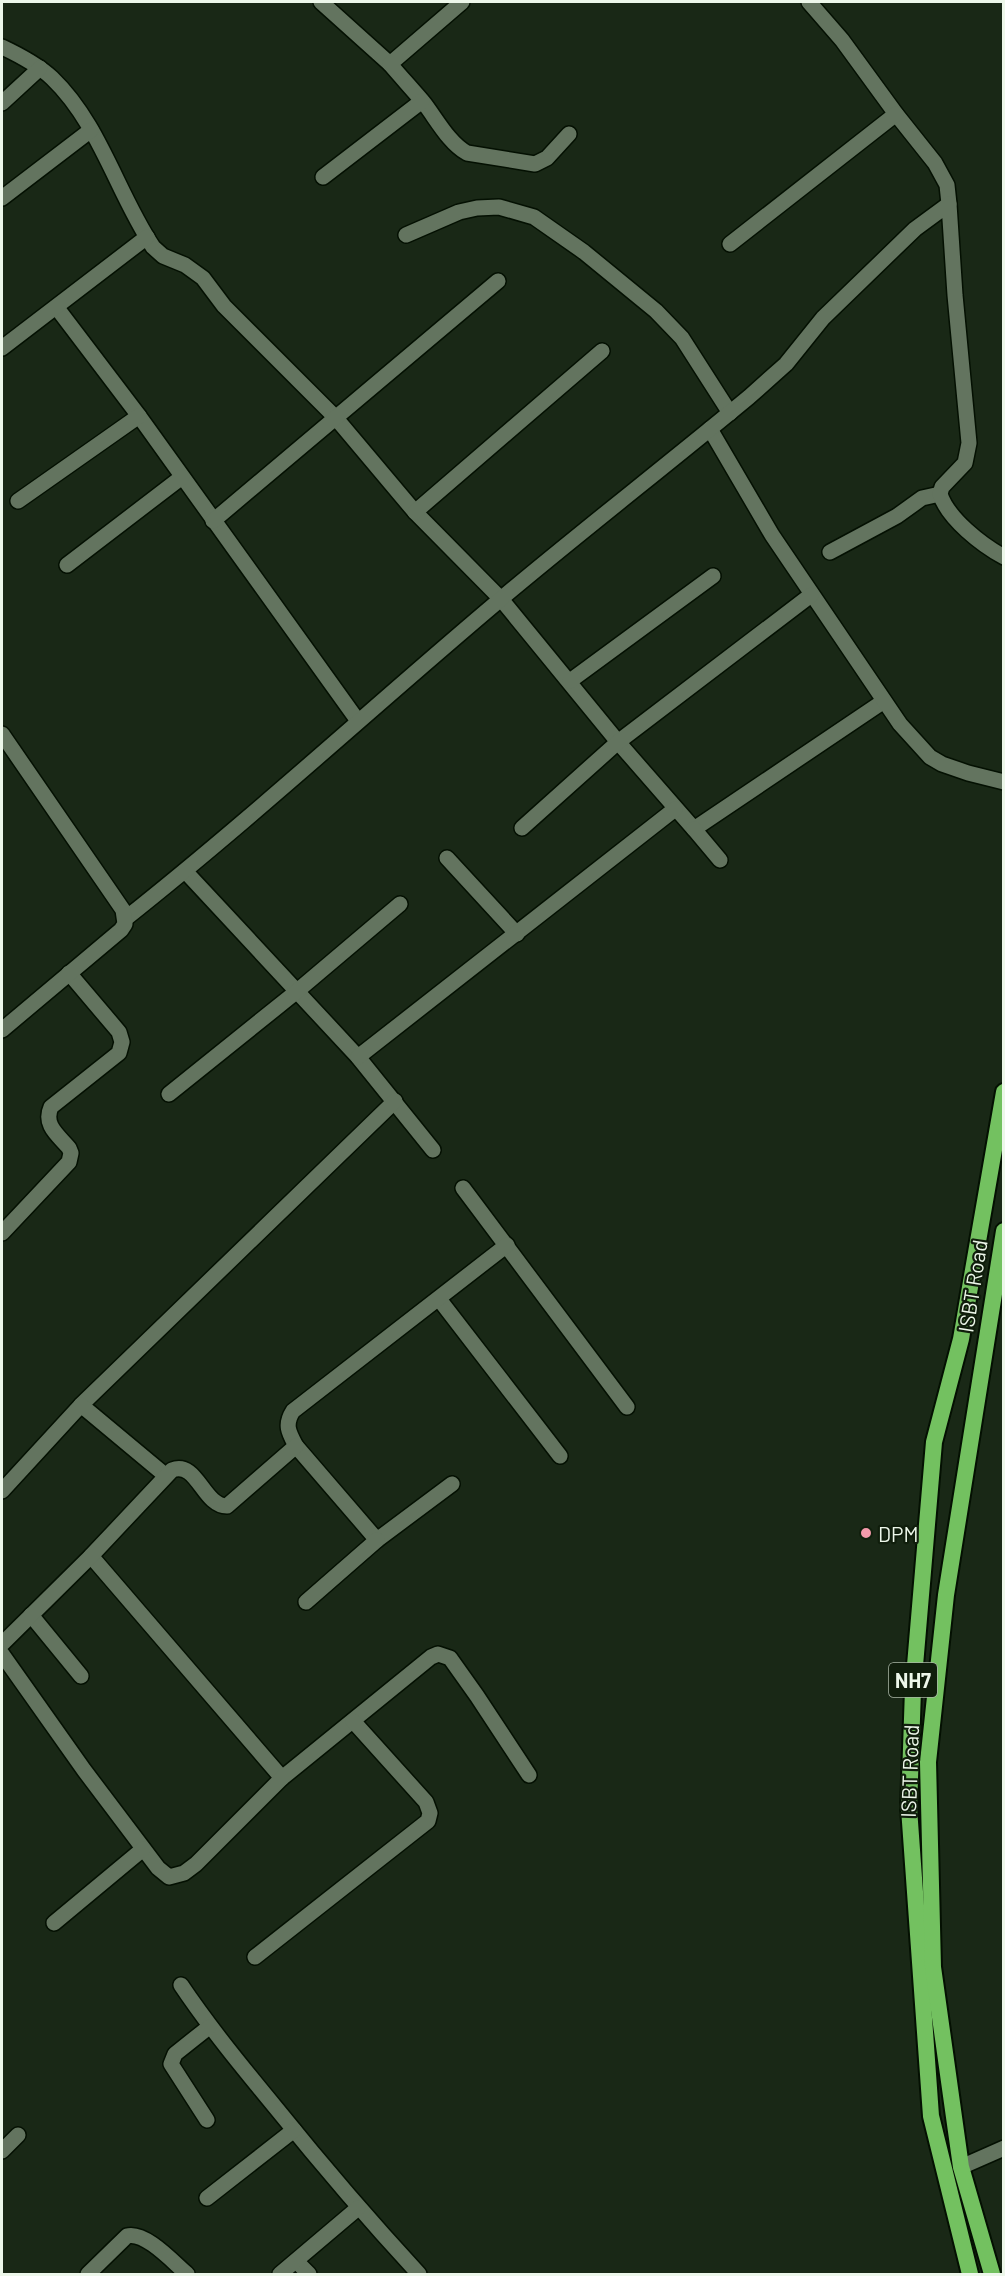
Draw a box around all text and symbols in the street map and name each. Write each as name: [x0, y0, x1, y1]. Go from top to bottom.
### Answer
street label: ISBT Road: [952, 1238, 992, 1334]
place label: DPM: [878, 1521, 918, 1546]
marker: DPM: [859, 1526, 873, 1540]
road number: NH7: [889, 1663, 937, 1697]
street label: ISBT Road: [895, 1724, 923, 1818]

